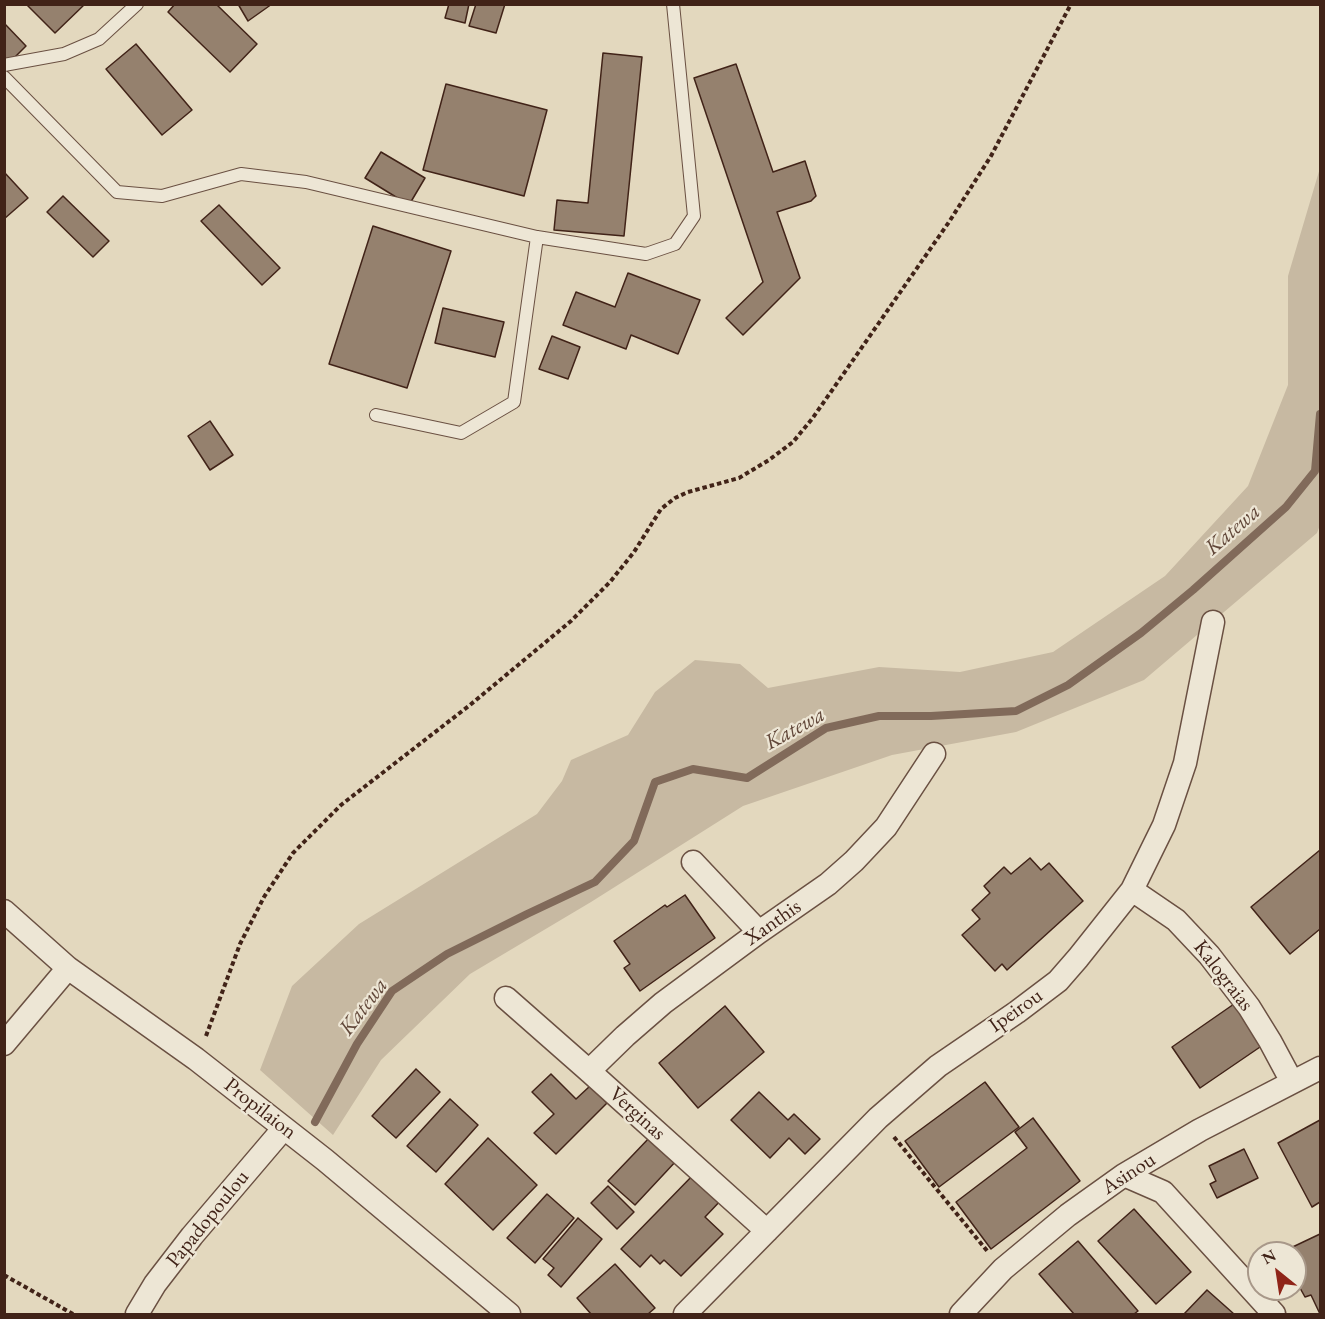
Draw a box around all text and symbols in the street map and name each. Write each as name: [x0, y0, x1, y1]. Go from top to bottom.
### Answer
water label: Katewa: [1200, 499, 1266, 561]
water label: Katewa: [760, 702, 830, 756]
street label: Xanthis: [740, 894, 806, 952]
street label: Kalograias: [1188, 936, 1258, 1016]
water label: Katewa: [334, 973, 394, 1041]
street label: Ipeirou: [984, 984, 1048, 1038]
street label: Propilaion: [219, 1073, 301, 1145]
street label: Verginas: [603, 1082, 671, 1146]
street label: Asinou: [1097, 1147, 1161, 1201]
street label: Papadopoulou: [161, 1165, 255, 1273]
north arrow: [1247, 1241, 1307, 1301]
text: N: [1258, 1244, 1280, 1269]

